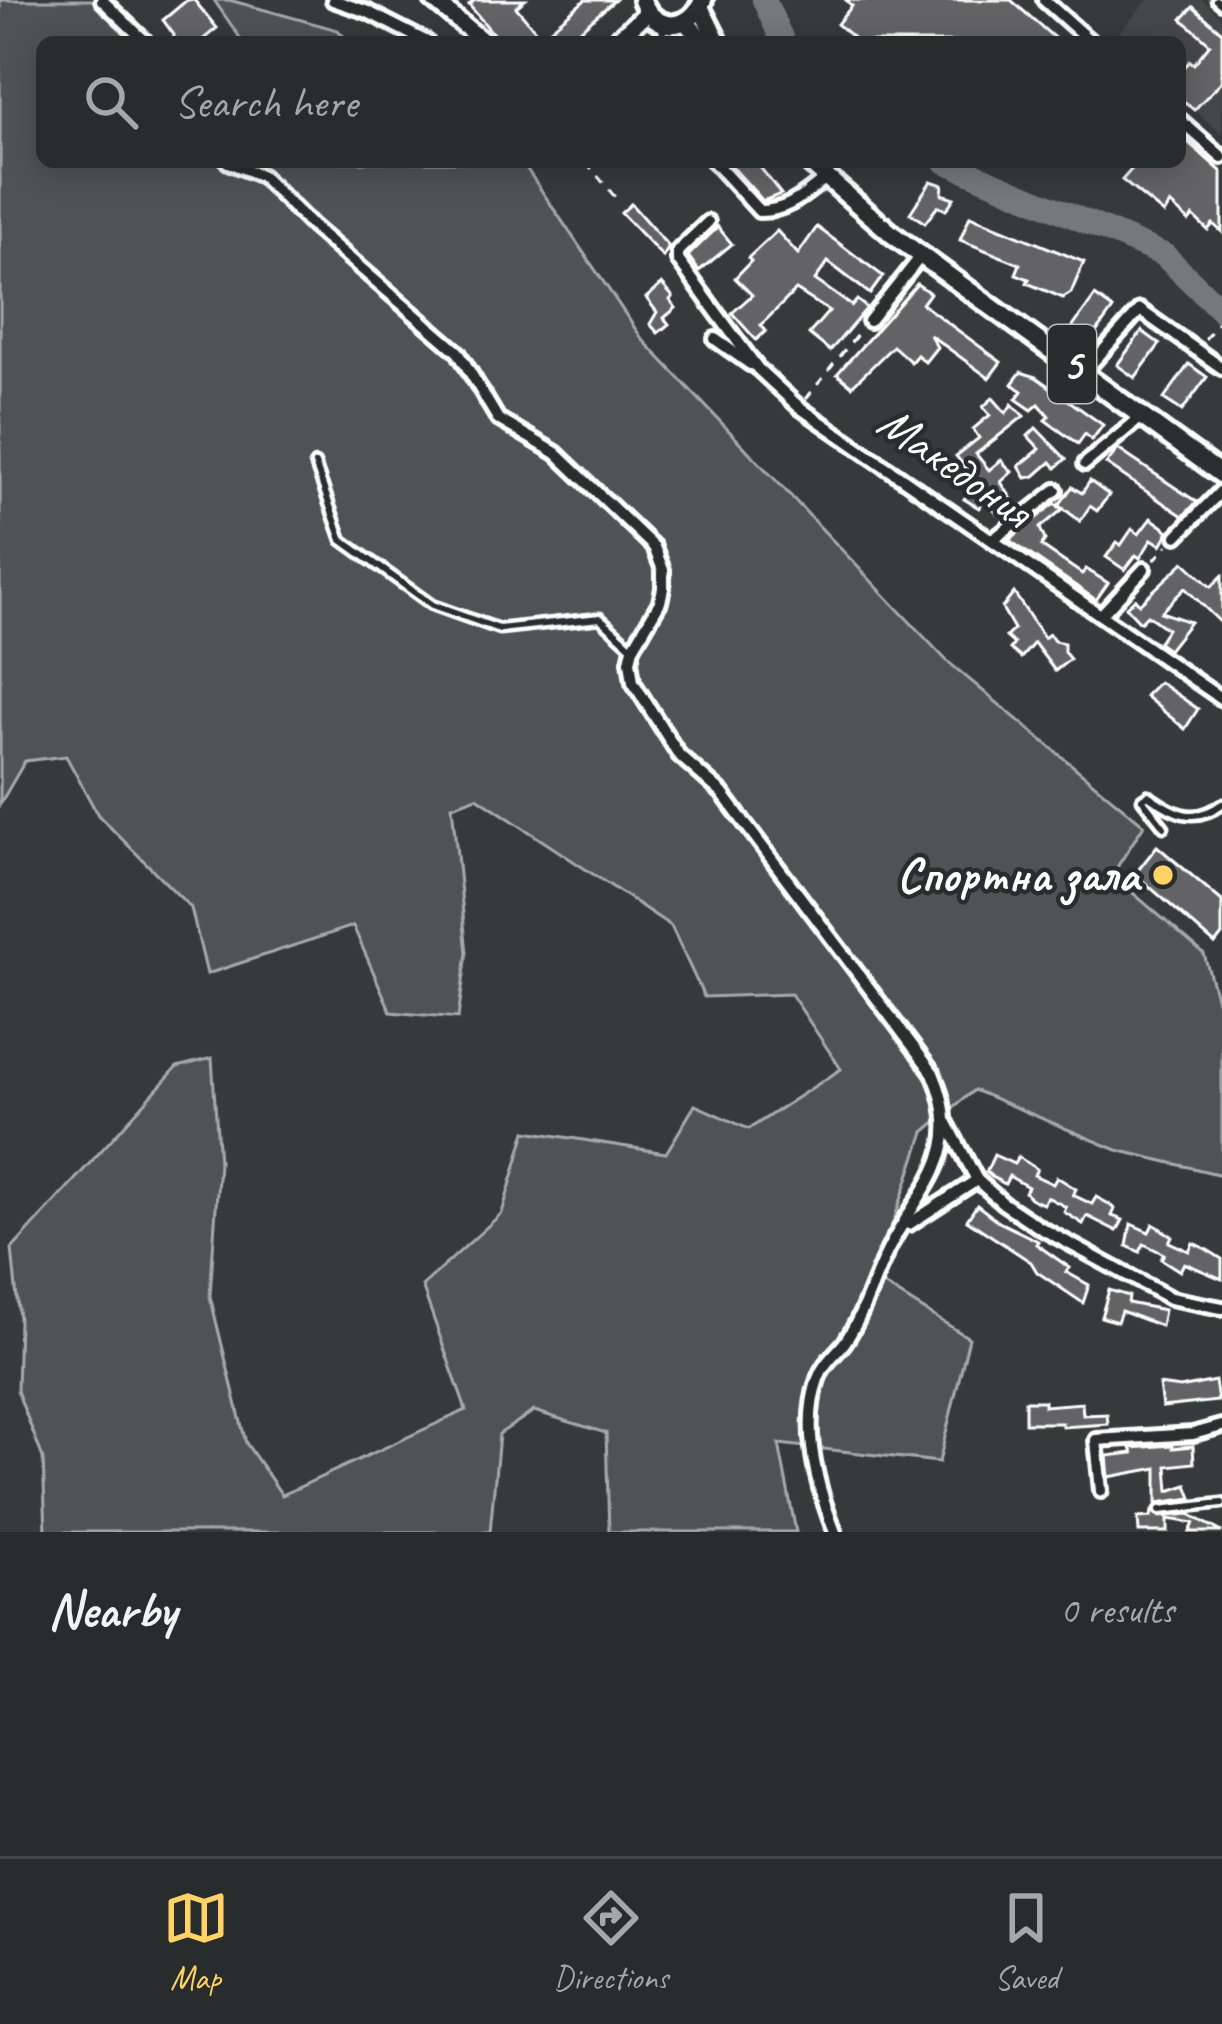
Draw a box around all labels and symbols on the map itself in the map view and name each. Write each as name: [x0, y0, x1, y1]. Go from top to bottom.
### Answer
road number: 5: [1048, 325, 1096, 403]
street label: Македония: [867, 392, 1046, 542]
place label: Спортна зала: [897, 845, 1143, 906]
marker: Спортна зала: [1150, 862, 1176, 888]

